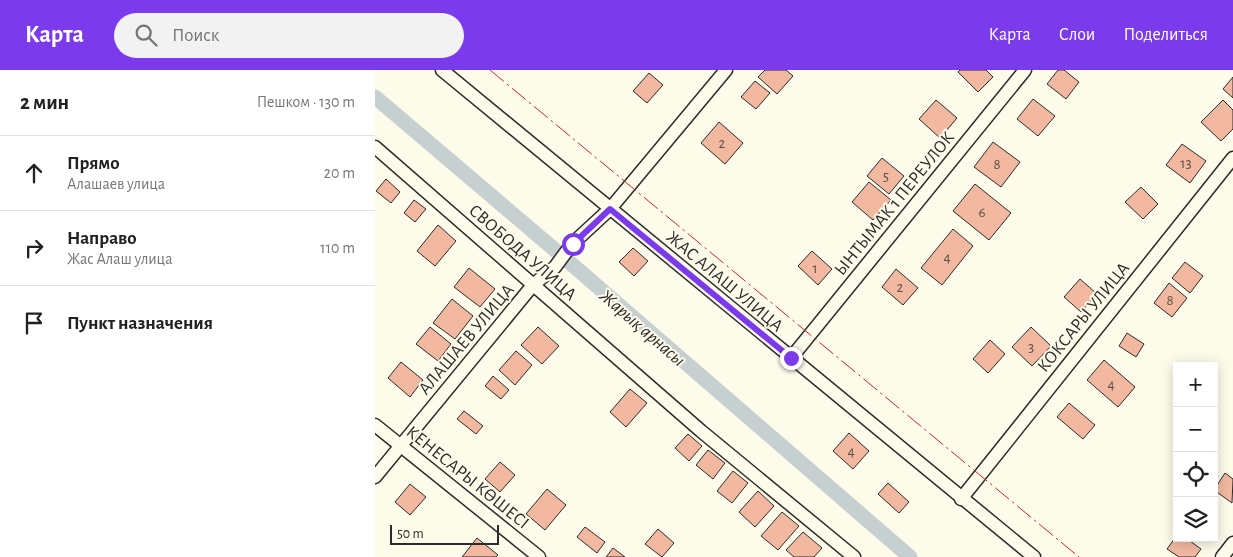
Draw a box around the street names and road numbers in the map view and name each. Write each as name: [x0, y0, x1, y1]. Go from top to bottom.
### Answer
street label: ЫНТЫМАК 1 ПЕРЕУЛОК: [832, 128, 958, 279]
street label: СВОБОДА УЛИЦА: [465, 201, 580, 304]
street label: ЖАС АЛАШ УЛИЦА: [663, 228, 786, 336]
street label: КОКСАРЫ УЛИЦА: [1034, 259, 1134, 376]
street label: АЛАШАЕВ УЛИЦА: [416, 281, 518, 398]
street label: КЕНЕСАРЫ КӨШЕСІ: [402, 423, 532, 533]

